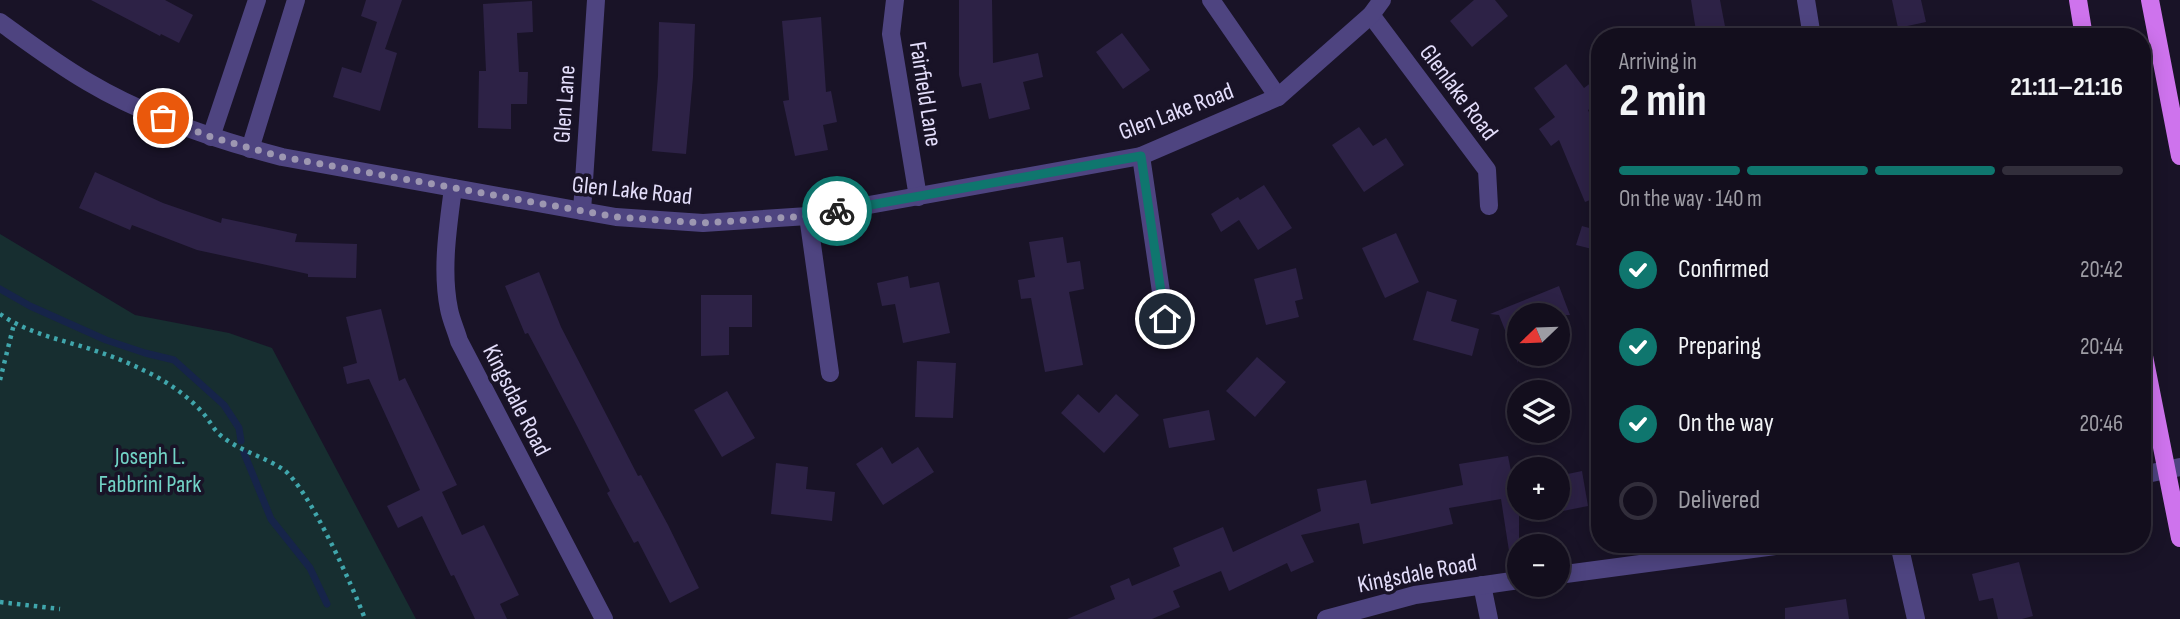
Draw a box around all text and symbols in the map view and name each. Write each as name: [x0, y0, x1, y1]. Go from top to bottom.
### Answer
street label: Fairfield Lane: [903, 39, 948, 149]
street label: Glenlake Road: [1413, 39, 1504, 146]
text: Arriving in: [1619, 48, 1697, 76]
street label: Glen Lane: [547, 64, 582, 144]
text: 21:11–21:16: [2010, 72, 2123, 103]
text: 2 min: [1619, 74, 1707, 129]
street label: Glen Lake Road: [1115, 76, 1238, 147]
pin: [133, 88, 193, 148]
icon: bag: [144, 99, 182, 137]
street label: Glen Lake Road: [570, 170, 693, 211]
courier: [802, 176, 872, 246]
text: On the way · 140 m: [1619, 185, 1762, 213]
icon: bike: [818, 192, 856, 230]
icon: check: [1619, 251, 1657, 289]
text: Confirmed: [1678, 254, 1769, 285]
text: 20:42: [2080, 256, 2123, 284]
pin: [1135, 289, 1195, 349]
icon: home: [1146, 300, 1184, 338]
north arrow: [1507, 303, 1570, 366]
map controls: [1507, 303, 1570, 597]
icon: check: [1619, 328, 1657, 366]
text: Preparing: [1678, 331, 1761, 362]
text: 20:44: [2080, 333, 2123, 361]
street label: Kingsdale Road: [476, 340, 557, 461]
button: layers: [1507, 380, 1570, 443]
icon: check: [1619, 405, 1657, 443]
text: On the way: [1678, 408, 1774, 439]
text: 20:46: [2080, 410, 2123, 438]
park label: Joseph L. Fabbrini Park: [99, 442, 201, 499]
button: +: [1507, 457, 1570, 520]
text: Delivered: [1678, 485, 1760, 516]
button: −: [1507, 534, 1570, 597]
street label: Kingsdale Road: [1355, 548, 1479, 599]

